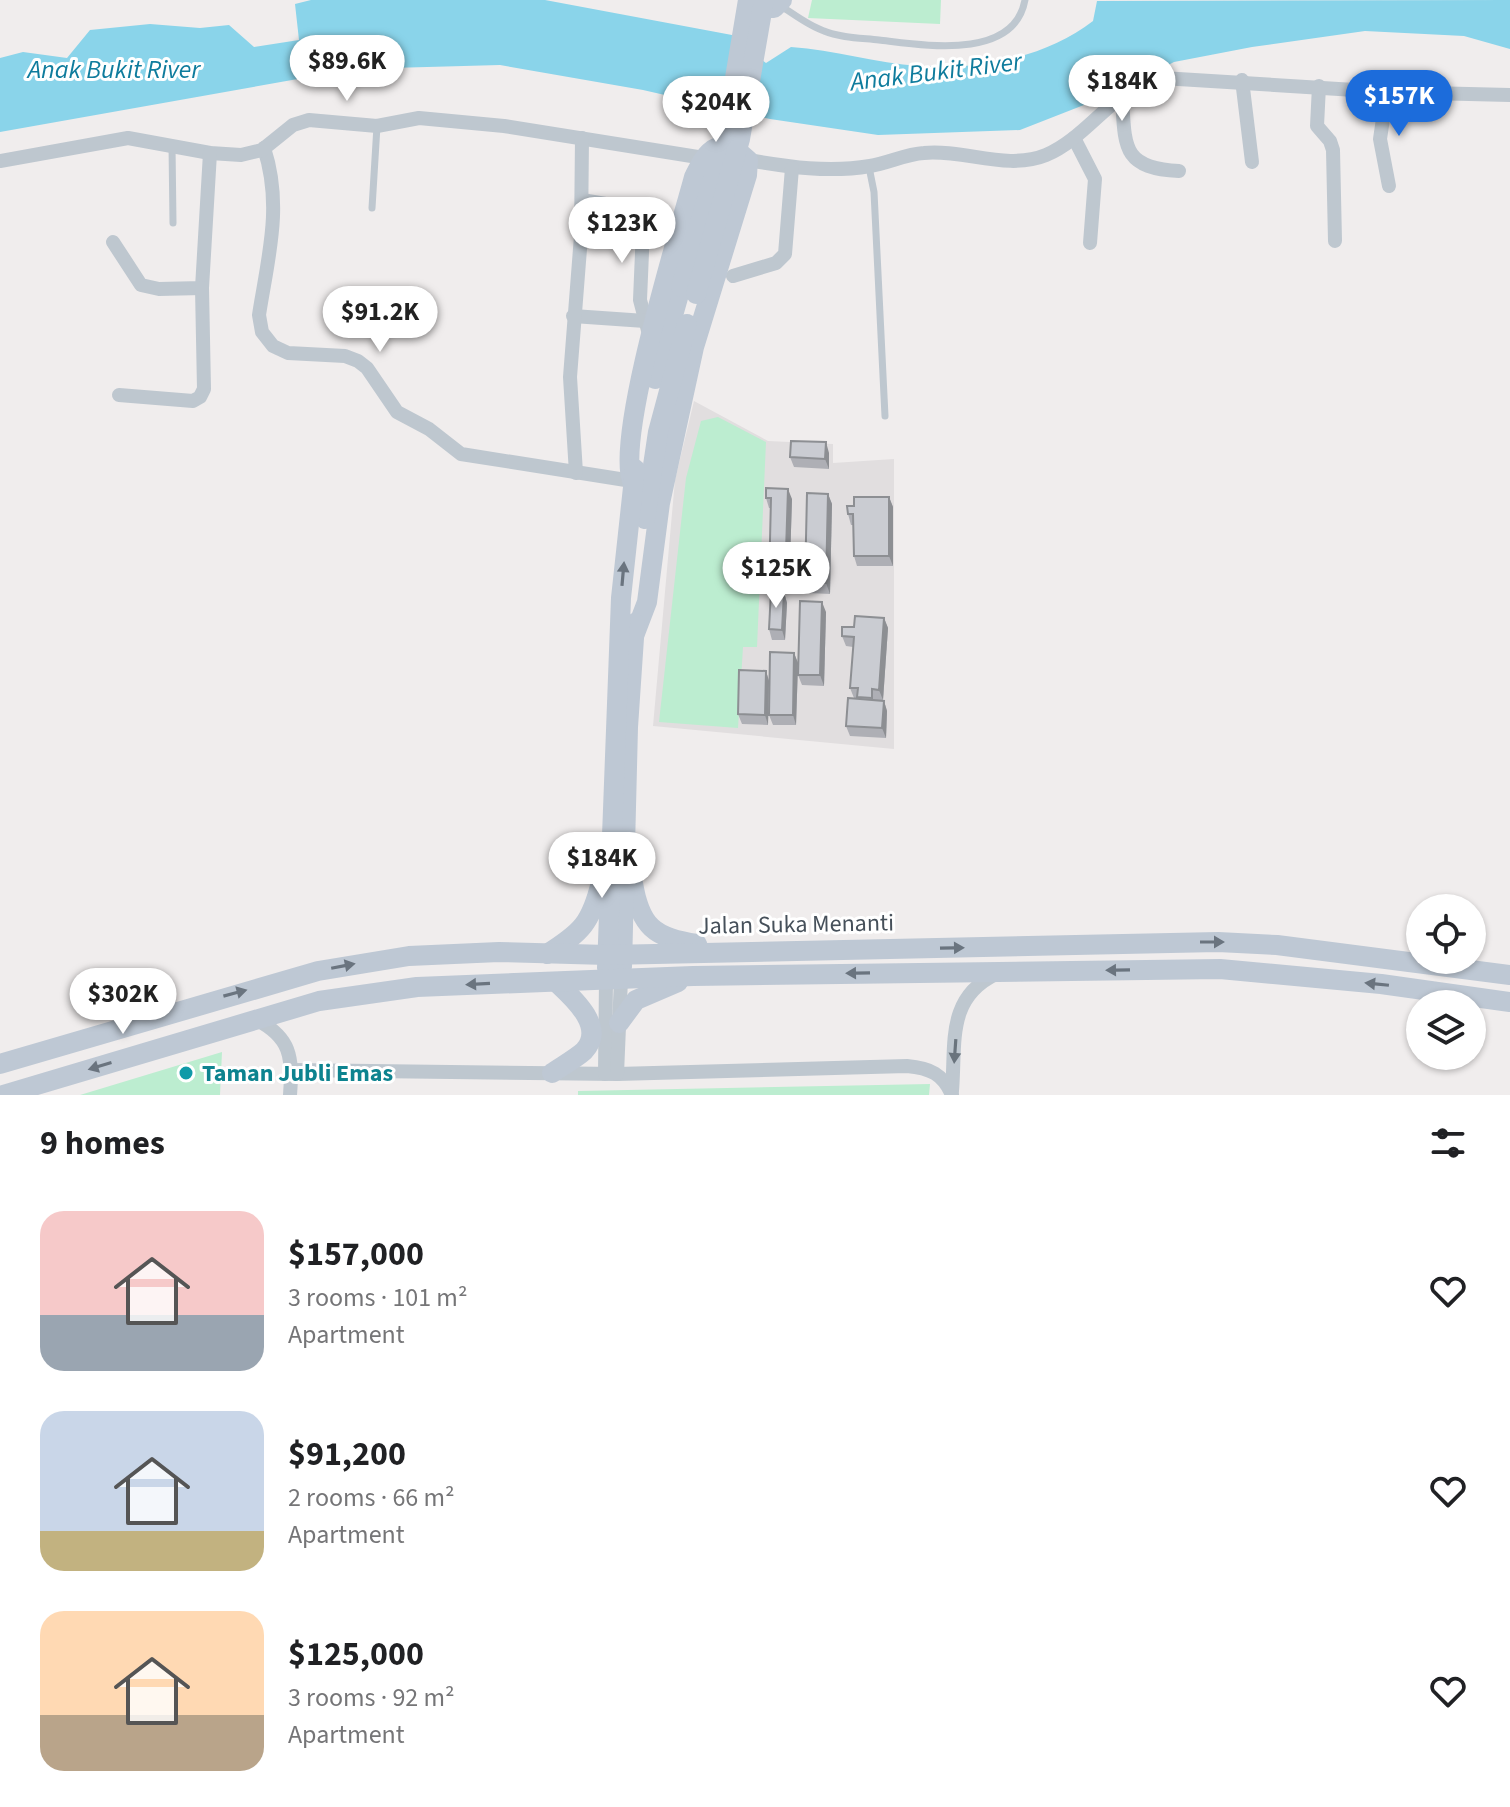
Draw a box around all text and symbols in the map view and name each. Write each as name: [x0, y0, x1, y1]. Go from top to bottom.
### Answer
pin: $89.6K: [282, 35, 412, 103]
text: $89.6K: [308, 42, 386, 79]
water label: Anak Bukit River: [846, 42, 1025, 101]
water label: Anak Bukit River: [26, 51, 201, 88]
pin: $184K: [1066, 55, 1178, 123]
text: $184K: [1087, 62, 1157, 99]
pin: $157K: [1343, 70, 1455, 138]
pin: $204K: [660, 76, 772, 144]
text: $157K: [1364, 77, 1434, 114]
text: $204K: [681, 83, 751, 120]
pin: $123K: [566, 197, 678, 265]
text: $123K: [587, 204, 657, 241]
pin: $91.2K: [315, 286, 445, 354]
text: $91.2K: [341, 293, 419, 330]
pin: $125K: [720, 542, 832, 610]
text: $125K: [741, 549, 811, 586]
one-way arrow: [617, 561, 630, 586]
pin: $184K: [546, 832, 658, 900]
text: $184K: [567, 839, 637, 876]
map controls: [1406, 894, 1486, 1070]
button: locate: [1406, 894, 1486, 974]
street label: Jalan Suka Menanti: [698, 905, 894, 944]
one-way arrow: [1200, 936, 1225, 948]
one-way arrow: [940, 942, 965, 954]
one-way arrow: [331, 959, 356, 972]
one-way arrow: [1105, 964, 1130, 977]
one-way arrow: [845, 967, 870, 979]
pin: $302K: [67, 968, 179, 1036]
text: $302K: [88, 975, 158, 1012]
one-way arrow: [465, 978, 490, 991]
one-way arrow: [1364, 978, 1389, 991]
one-way arrow: [223, 987, 248, 999]
button: layers: [1406, 990, 1486, 1070]
one-way arrow: [948, 1039, 961, 1064]
place label: Taman Jubli Emas: [202, 1056, 393, 1091]
one-way arrow: [88, 1060, 112, 1073]
marker: Taman Jubli Emas: [177, 1064, 195, 1082]
text: 9 homes: [40, 1119, 165, 1168]
icon: filters: [1426, 1121, 1470, 1165]
text: $157,000: [288, 1230, 424, 1279]
icon: home: [104, 1243, 200, 1339]
icon: heart: [1426, 1269, 1470, 1313]
text: 3 rooms · 101 m²: [288, 1279, 467, 1316]
text: Apartment: [288, 1316, 405, 1353]
text: $91,200: [288, 1430, 406, 1479]
icon: home: [104, 1443, 200, 1539]
icon: heart: [1426, 1469, 1470, 1513]
text: 2 rooms · 66 m²: [288, 1479, 455, 1516]
text: Apartment: [288, 1516, 405, 1553]
text: $125,000: [288, 1630, 424, 1679]
icon: home: [104, 1643, 200, 1739]
icon: heart: [1426, 1669, 1470, 1713]
text: 3 rooms · 92 m²: [288, 1679, 455, 1716]
text: Apartment: [288, 1716, 405, 1753]

